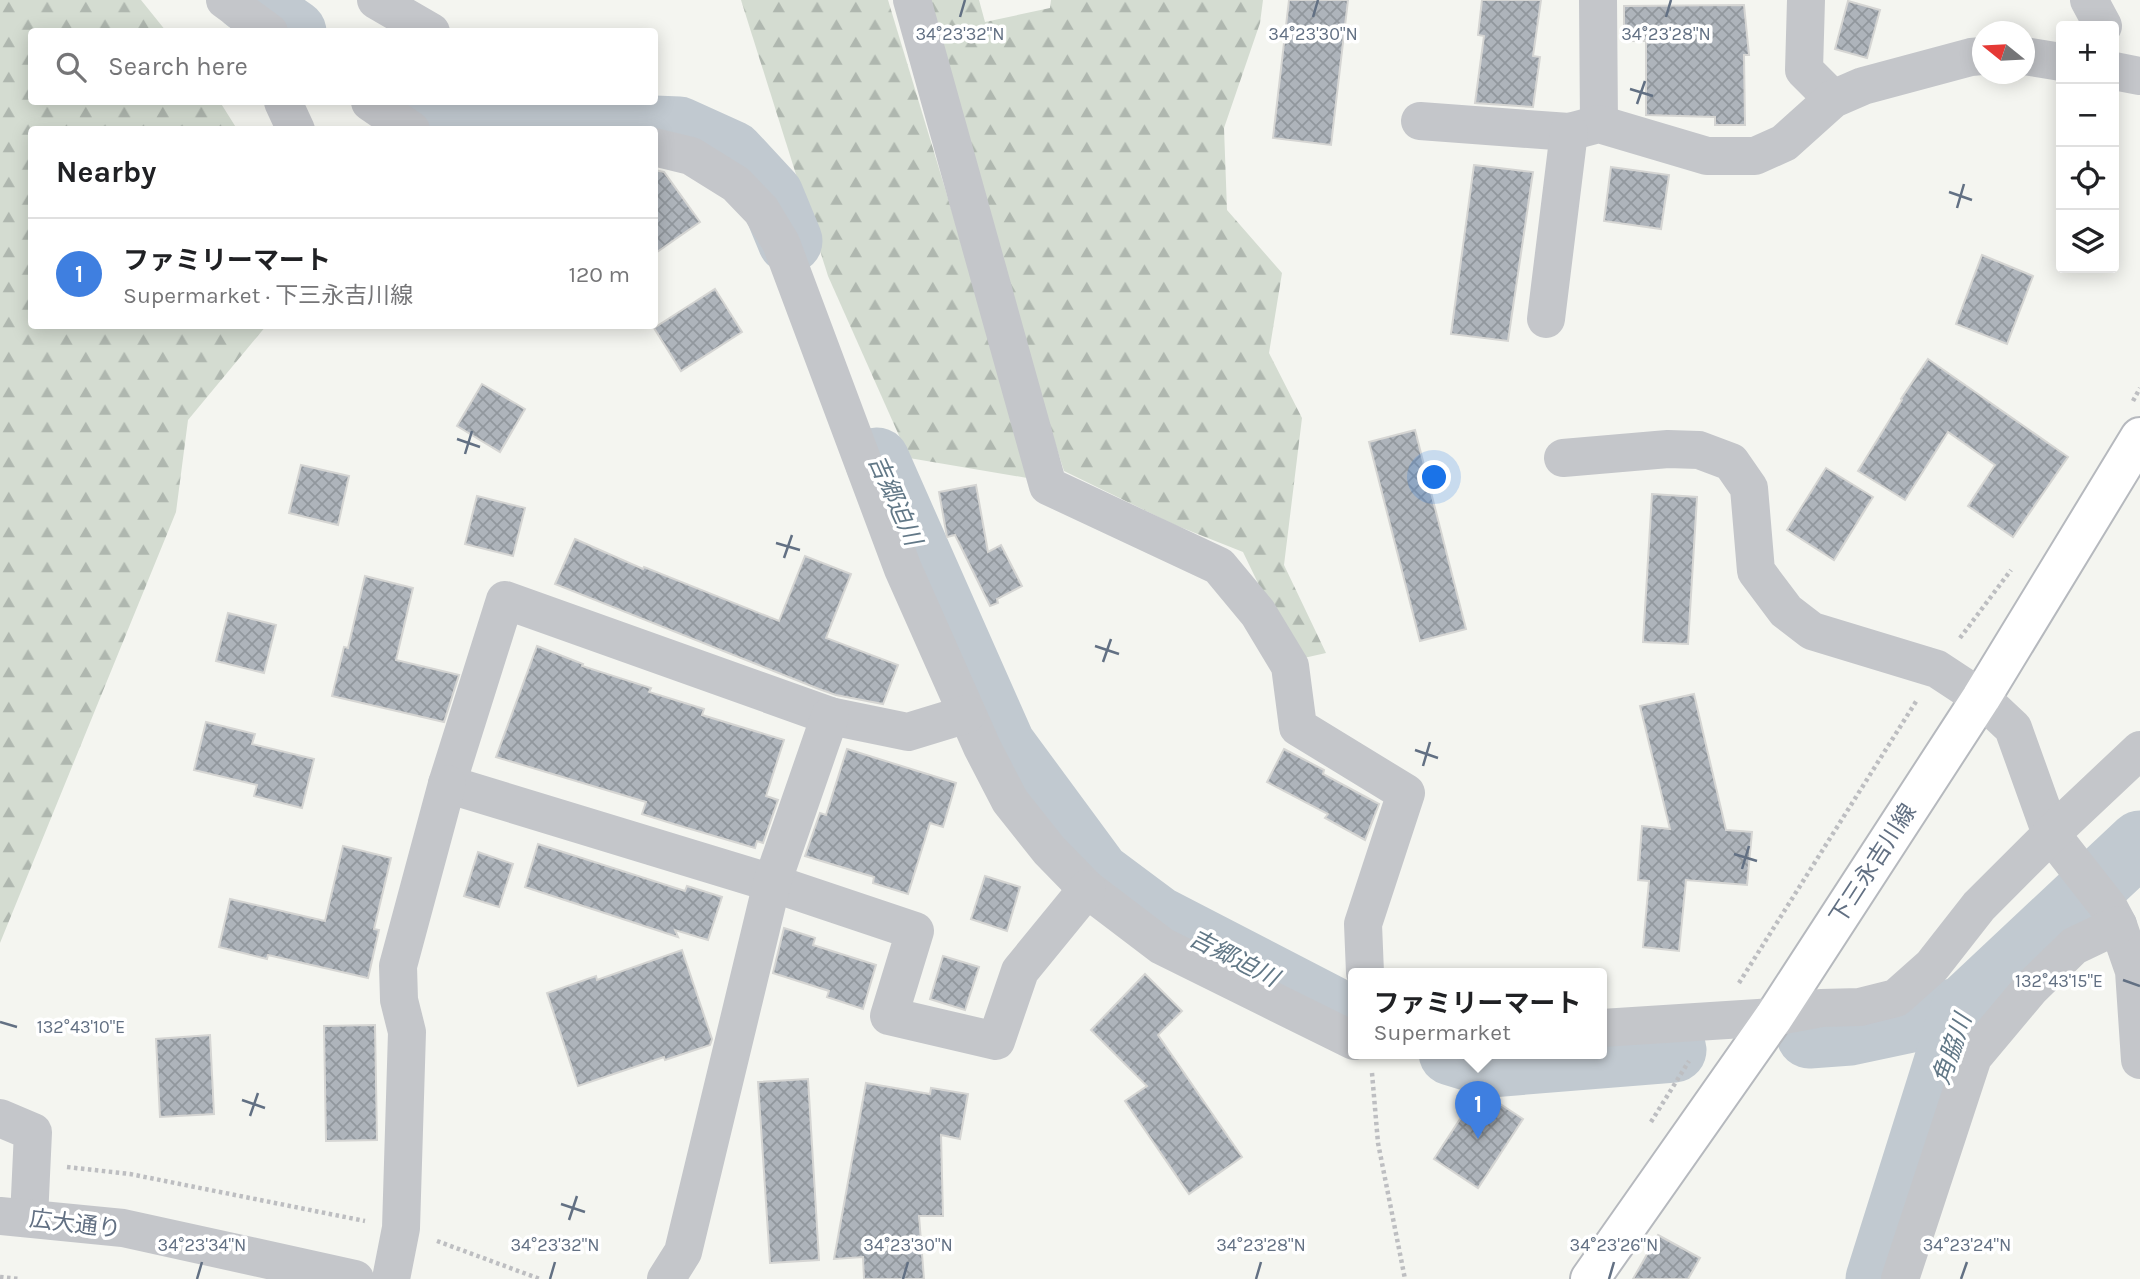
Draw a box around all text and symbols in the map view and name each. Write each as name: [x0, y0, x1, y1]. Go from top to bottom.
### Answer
north arrow: [1972, 21, 2035, 84]
map controls: [2056, 21, 2119, 273]
button: +: [2056, 21, 2119, 84]
text: 34°23'32"N: [915, 23, 1005, 45]
text: 34°23'30"N: [1268, 23, 1358, 45]
text: 34°23'28"N: [1621, 23, 1711, 45]
search box: [28, 28, 658, 105]
icon: search: [52, 48, 90, 86]
text: Search here: [108, 51, 248, 82]
button: −: [2056, 84, 2119, 147]
button: locate: [2056, 147, 2119, 210]
text: Nearby: [56, 154, 156, 190]
button: layers: [2056, 210, 2119, 273]
text: ファミリーマート: [123, 245, 331, 276]
text: 1: [75, 261, 83, 288]
text: 120 m: [568, 261, 630, 288]
text: Supermarket · 下三永吉川線: [123, 282, 413, 309]
water label: 吉郷迫川: [863, 450, 929, 552]
your location: [1417, 460, 1451, 494]
street label: 下三永吉川線: [1824, 799, 1922, 929]
water label: 吉郷迫川: [1185, 924, 1286, 994]
popup: [1348, 968, 1607, 1059]
text: 132°43'15"E: [2015, 970, 2103, 992]
text: ファミリーマート: [1373, 988, 1582, 1019]
water label: 角脇川: [1927, 1008, 1978, 1088]
text: 132°43'10"E: [37, 1016, 125, 1038]
text: Supermarket: [1373, 1019, 1511, 1046]
pin: 1: [1455, 1081, 1501, 1139]
street label: 広大通り: [28, 1205, 122, 1243]
text: 34°23'34"N: [158, 1234, 246, 1256]
text: 34°23'32"N: [510, 1234, 600, 1256]
text: 34°23'30"N: [863, 1234, 953, 1256]
text: 34°23'28"N: [1216, 1234, 1306, 1256]
text: 34°23'26"N: [1570, 1234, 1658, 1256]
text: 34°23'24"N: [1923, 1234, 2011, 1256]

